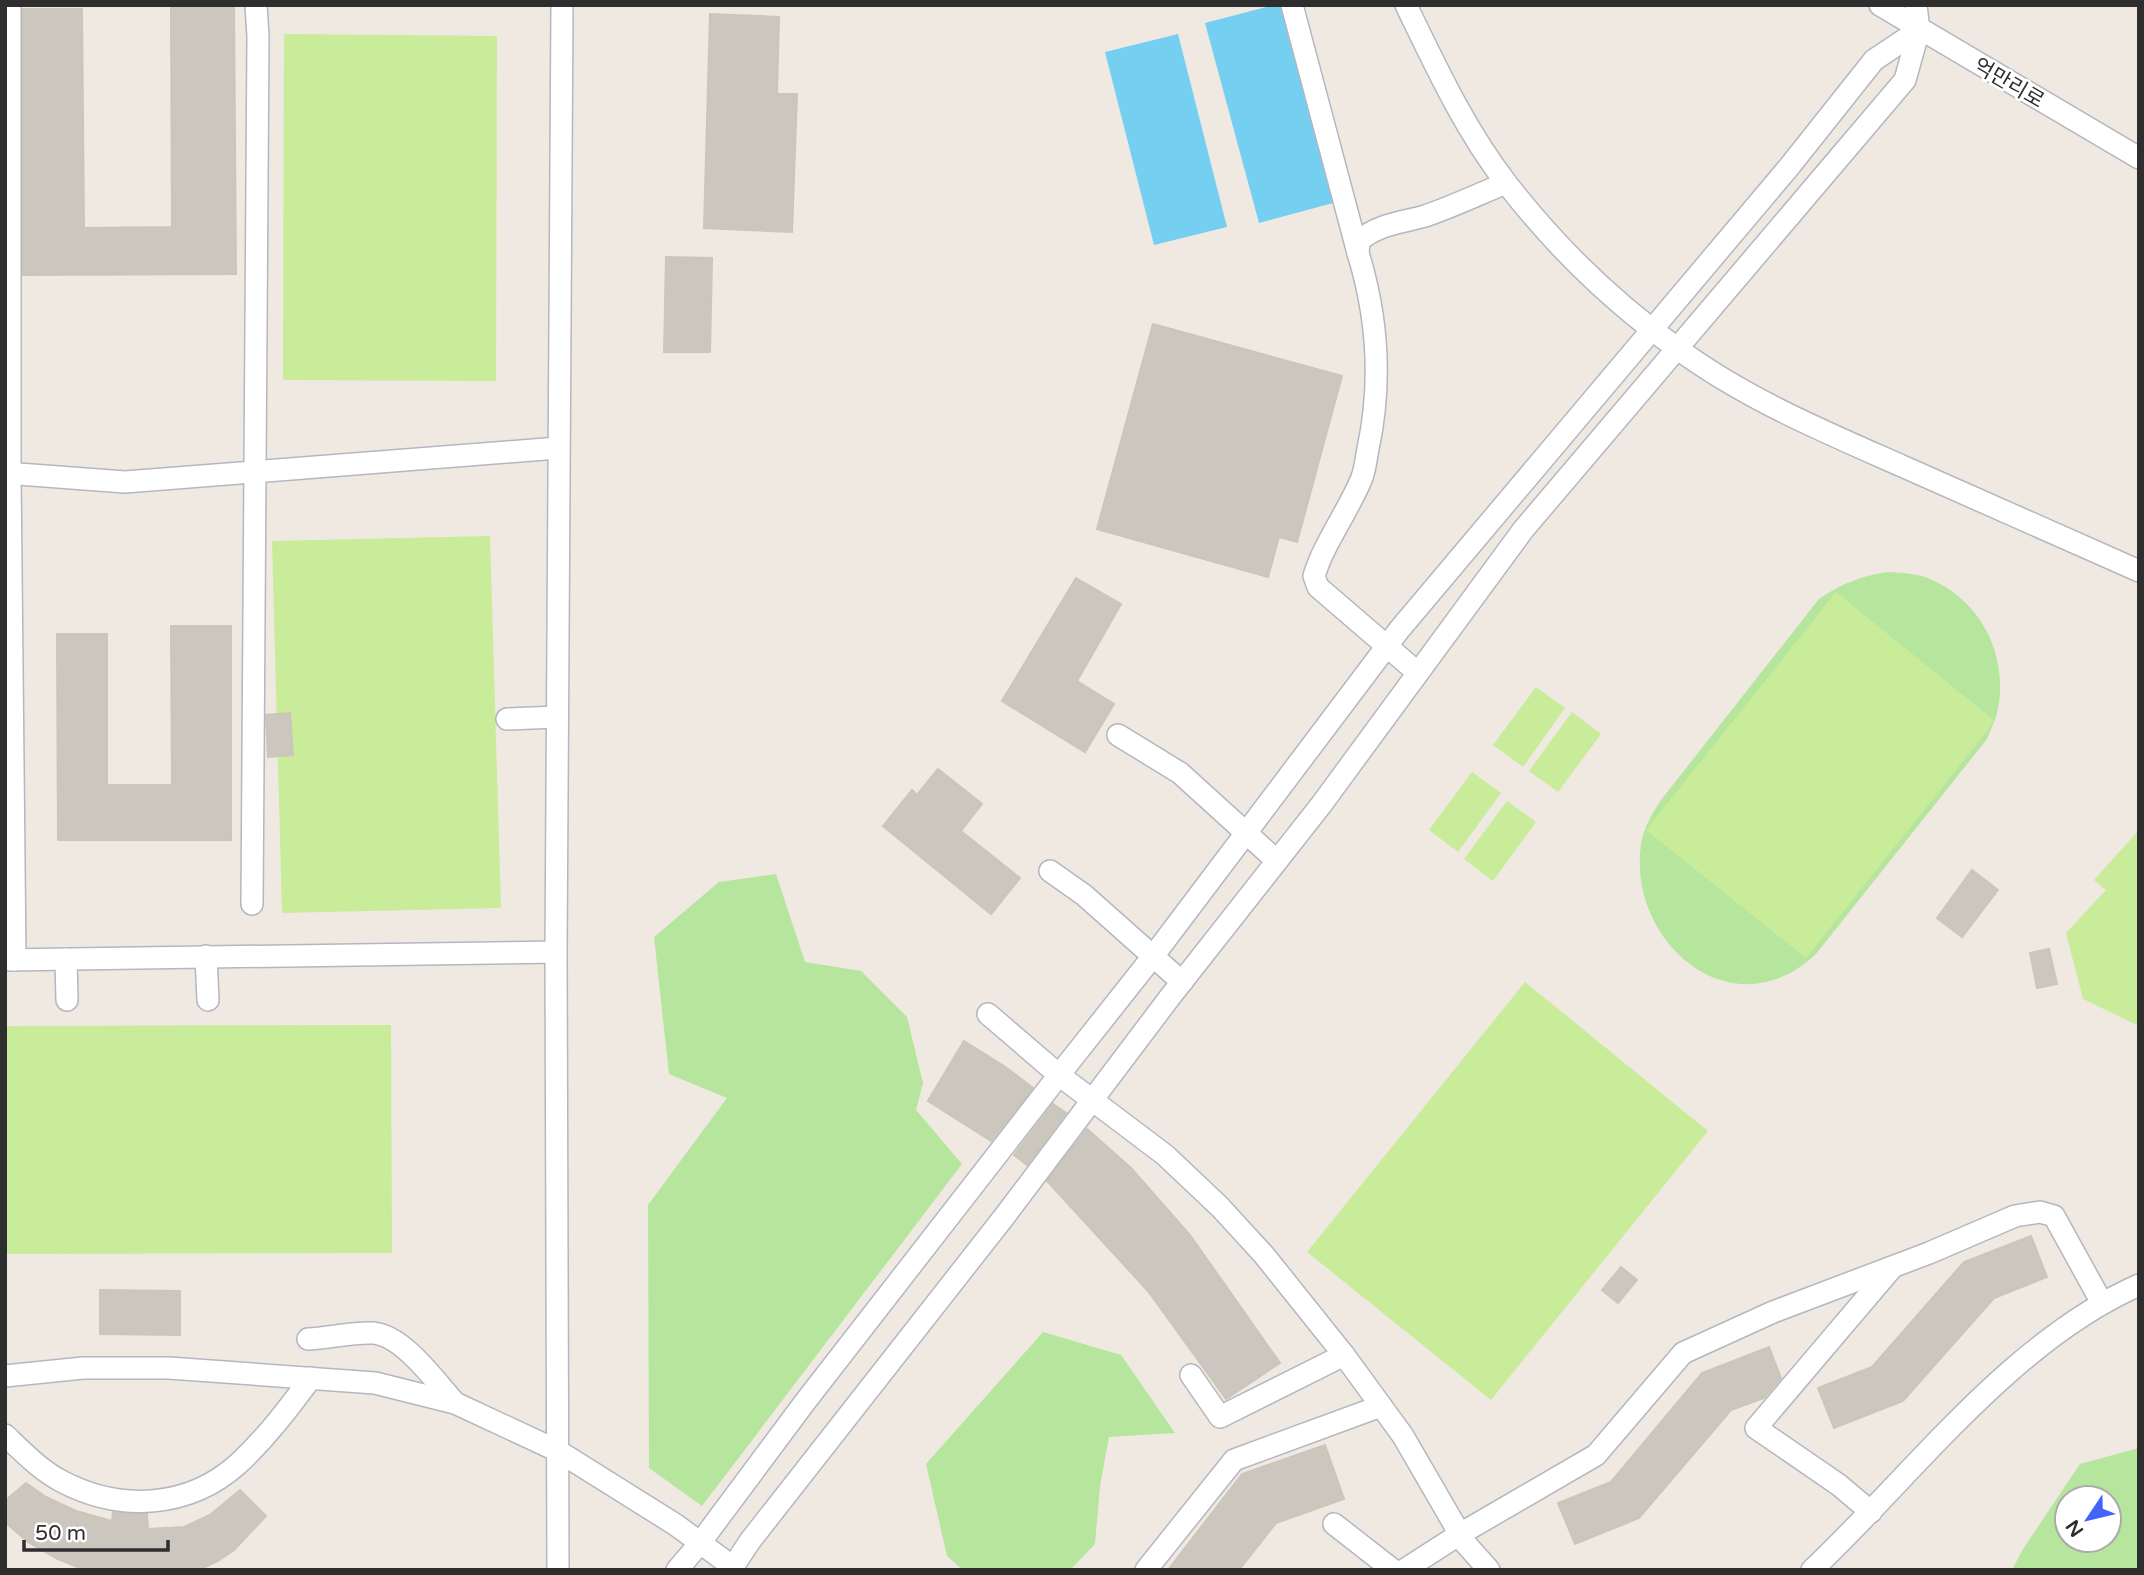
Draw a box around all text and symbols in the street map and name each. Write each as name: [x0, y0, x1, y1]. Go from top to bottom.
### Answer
street label: 억만리로: [1969, 53, 2048, 114]
north arrow: [2053, 1484, 2123, 1554]
scale bar: [24, 1508, 168, 1552]
text: N: [2062, 1516, 2088, 1541]
text: 50 m: [35, 1521, 86, 1546]

